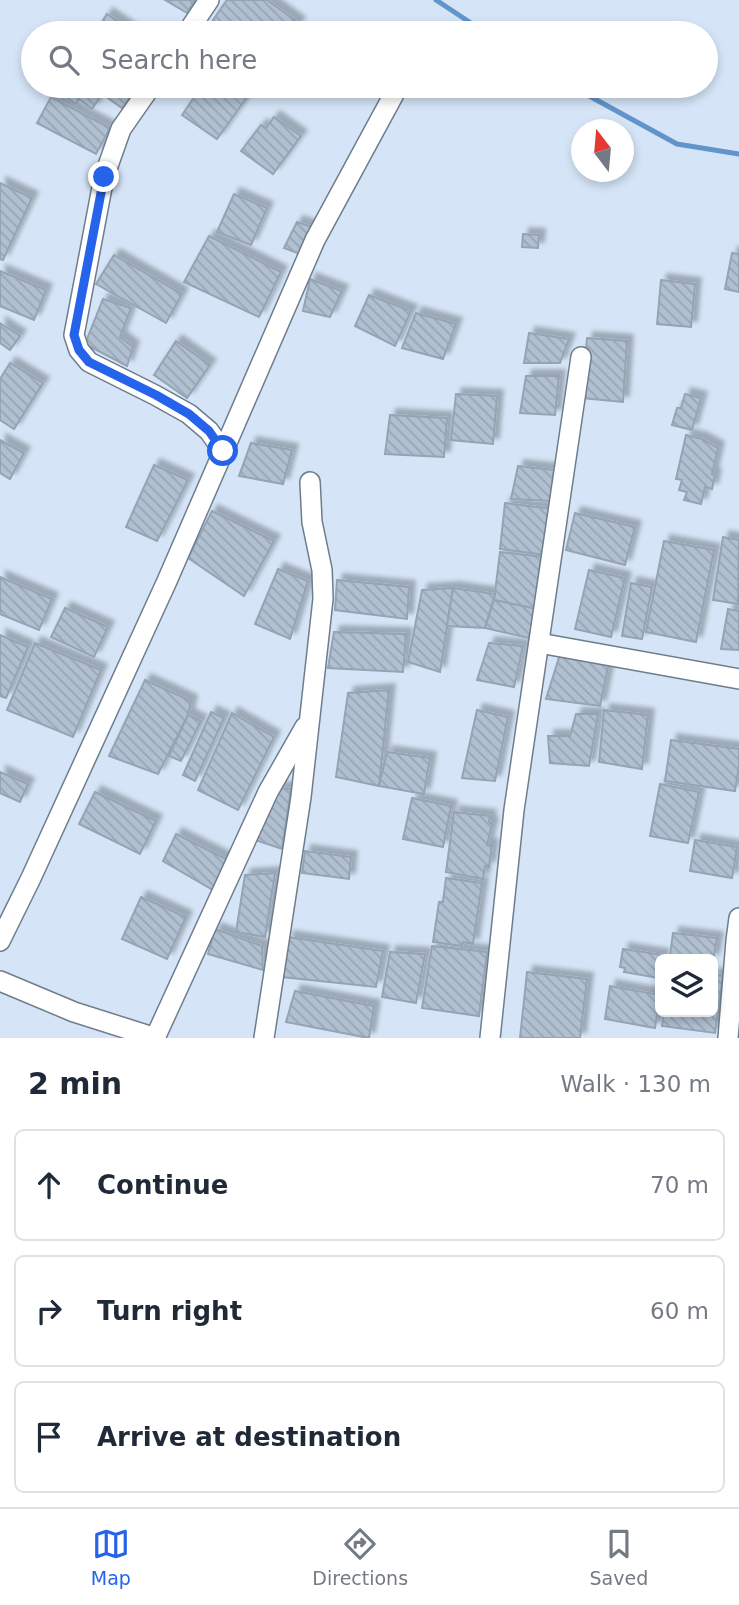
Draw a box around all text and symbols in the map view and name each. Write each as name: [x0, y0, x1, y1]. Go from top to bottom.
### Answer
search box: [21, 21, 718, 98]
icon: search: [45, 41, 83, 79]
text: Search here: [101, 45, 257, 75]
north arrow: [571, 119, 634, 182]
route end: [88, 161, 119, 192]
route start: [207, 435, 238, 466]
map controls: [655, 954, 718, 1017]
button: layers: [655, 954, 718, 1017]
text: 2 min: [28, 1066, 122, 1101]
text: Walk · 130 m: [560, 1071, 711, 1097]
icon: ahead: [30, 1166, 68, 1204]
text: Continue: [97, 1170, 228, 1200]
text: 70 m: [650, 1172, 709, 1198]
icon: right: [30, 1292, 68, 1330]
text: Turn right: [97, 1296, 242, 1326]
text: 60 m: [650, 1298, 709, 1324]
icon: arrive: [30, 1418, 68, 1456]
text: Arrive at destination: [97, 1422, 401, 1452]
tab: Map: [91, 1525, 131, 1589]
tab: Directions: [312, 1525, 408, 1589]
tab: Saved: [590, 1525, 648, 1589]

